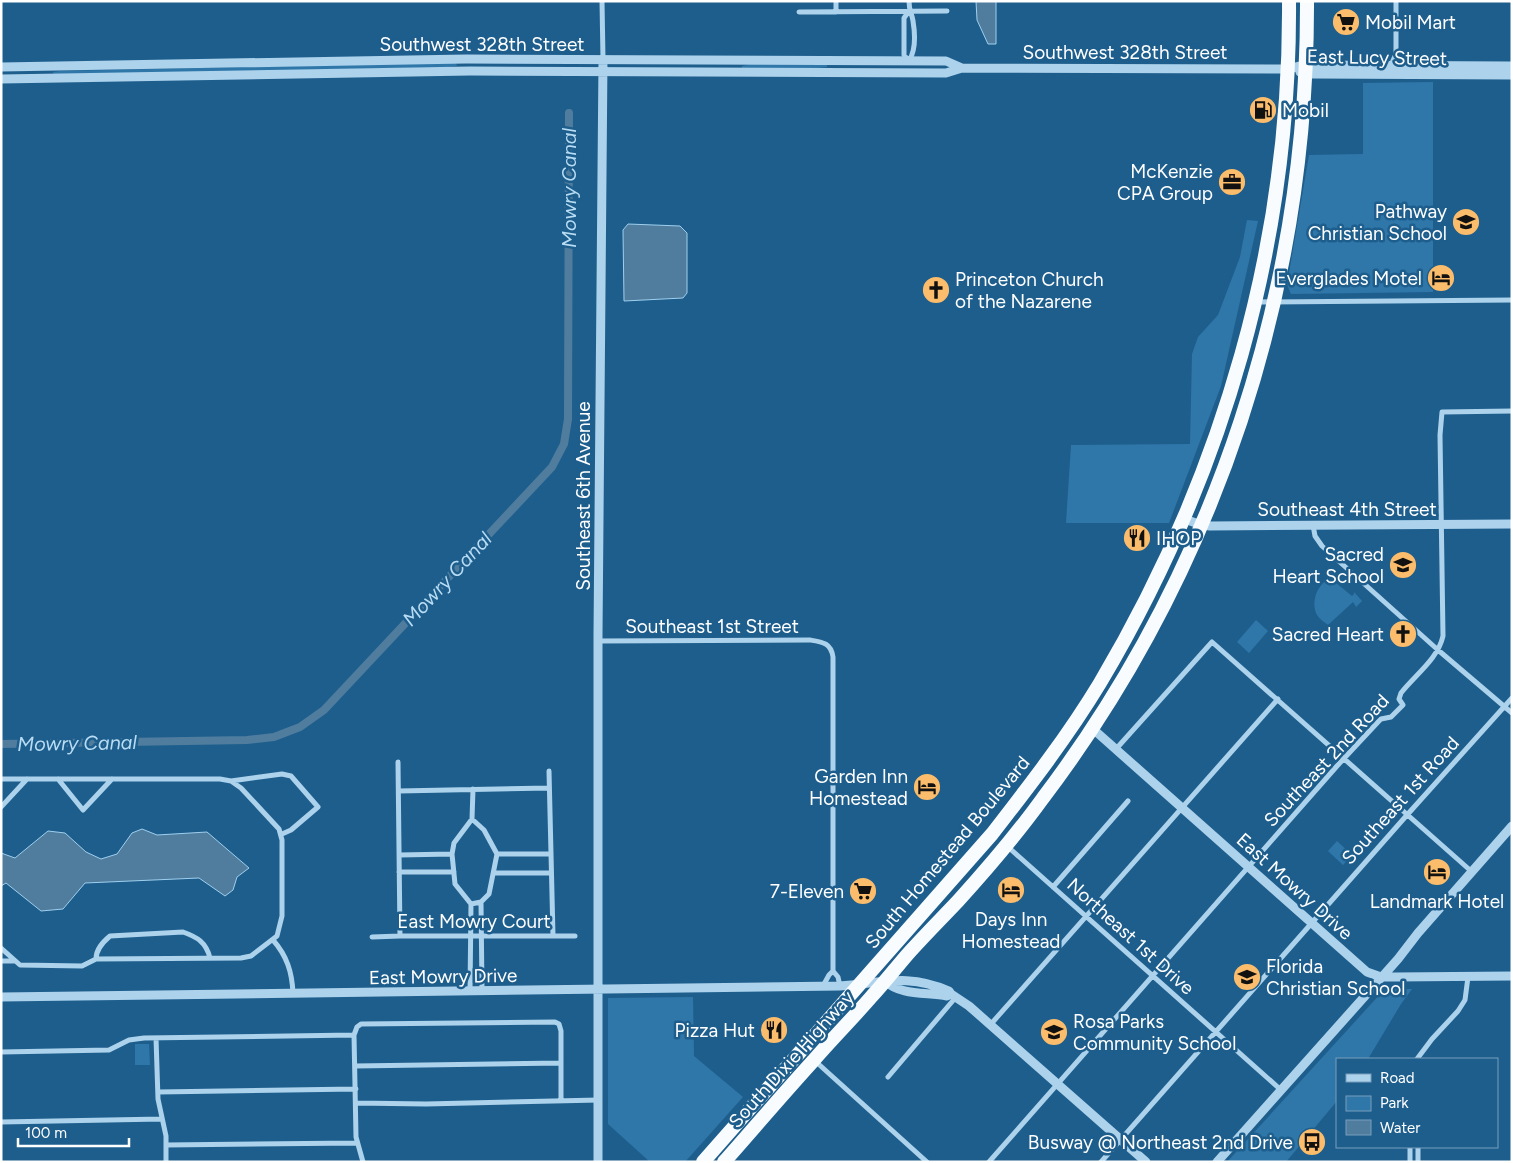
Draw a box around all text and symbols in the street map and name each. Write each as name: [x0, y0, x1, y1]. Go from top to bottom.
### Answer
supermarket icon: Mobil Mart: [1331, 7, 1361, 37]
place label: Mobil Mart: [1365, 11, 1456, 34]
street label: Southwest 328th Street: [379, 33, 585, 56]
street label: Southwest 328th Street: [1022, 41, 1228, 64]
street label: East Lucy Street: [1307, 45, 1447, 70]
fuel station icon: Mobil: [1248, 95, 1278, 125]
place label: Mobil: [1282, 99, 1329, 122]
water label: Mowry Canal: [557, 128, 581, 248]
place label: McKenzie CPA Group: [1117, 160, 1213, 205]
office icon: McKenzie CPA Group: [1217, 167, 1247, 197]
place label: Pathway Christian School: [1308, 200, 1447, 245]
school or university icon: Pathway Christian School: [1451, 207, 1481, 237]
hotel icon: Everglades Motel: [1426, 263, 1456, 293]
place label: Everglades Motel: [1275, 267, 1422, 290]
place label: Princeton Church of the Nazarene: [955, 268, 1104, 313]
church icon: Princeton Church of the Nazarene: [921, 275, 951, 305]
street label: Southeast 6th Avenue: [572, 401, 595, 591]
street label: Southeast 4th Street: [1257, 498, 1437, 521]
restaurant icon: IHOP: [1122, 523, 1152, 553]
water label: Mowry Canal: [397, 527, 497, 631]
place label: IHOP: [1156, 527, 1201, 550]
place label: Sacred Heart School: [1273, 543, 1384, 588]
school or university icon: Sacred Heart School: [1388, 550, 1418, 580]
street label: Southeast 1st Street: [625, 615, 799, 638]
church icon: Sacred Heart: [1388, 619, 1418, 649]
place label: Sacred Heart: [1272, 623, 1384, 646]
street label: Southeast 2nd Road: [1259, 689, 1394, 831]
water label: Mowry Canal: [17, 730, 138, 756]
street label: Southeast 1st Road: [1337, 732, 1464, 869]
street label: South Homestead Boulevard: [860, 752, 1035, 953]
place label: Garden Inn Homestead: [809, 765, 908, 810]
hotel icon: Garden Inn Homestead: [912, 772, 942, 802]
street label: East Mowry Drive: [1232, 828, 1358, 945]
hotel icon: Landmark Hotel: [1422, 857, 1452, 887]
street label: Northeast 1st Drive: [1062, 873, 1199, 1000]
hotel icon: Days Inn Homestead: [996, 875, 1026, 905]
supermarket icon: 7-Eleven: [848, 876, 878, 906]
place label: 7-Eleven: [770, 880, 844, 903]
place label: Landmark Hotel: [1370, 890, 1504, 913]
place label: Days Inn Homestead: [961, 908, 1061, 953]
street label: East Mowry Court: [397, 910, 551, 933]
place label: Florida Christian School: [1266, 955, 1405, 1000]
school or university icon: Florida Christian School: [1232, 962, 1262, 992]
street label: East Mowry Drive: [369, 964, 517, 989]
street label: South Dixie Highway: [724, 986, 859, 1133]
place label: Rosa Parks Community School: [1073, 1010, 1236, 1055]
restaurant icon: Pizza Hut: [759, 1015, 789, 1045]
school or university icon: Rosa Parks Community School: [1039, 1017, 1069, 1047]
place label: Pizza Hut: [674, 1019, 755, 1042]
legend: [1336, 1058, 1498, 1148]
text: Road: [1380, 1069, 1415, 1087]
text: Park: [1380, 1094, 1409, 1112]
scale bar: [18, 1116, 129, 1148]
text: Water: [1380, 1119, 1420, 1137]
text: 100 m: [25, 1124, 67, 1142]
bus stop icon: Busway @ Northeast 2nd Drive: [1297, 1127, 1327, 1157]
place label: Busway @ Northeast 2nd Drive: [1028, 1131, 1293, 1154]

